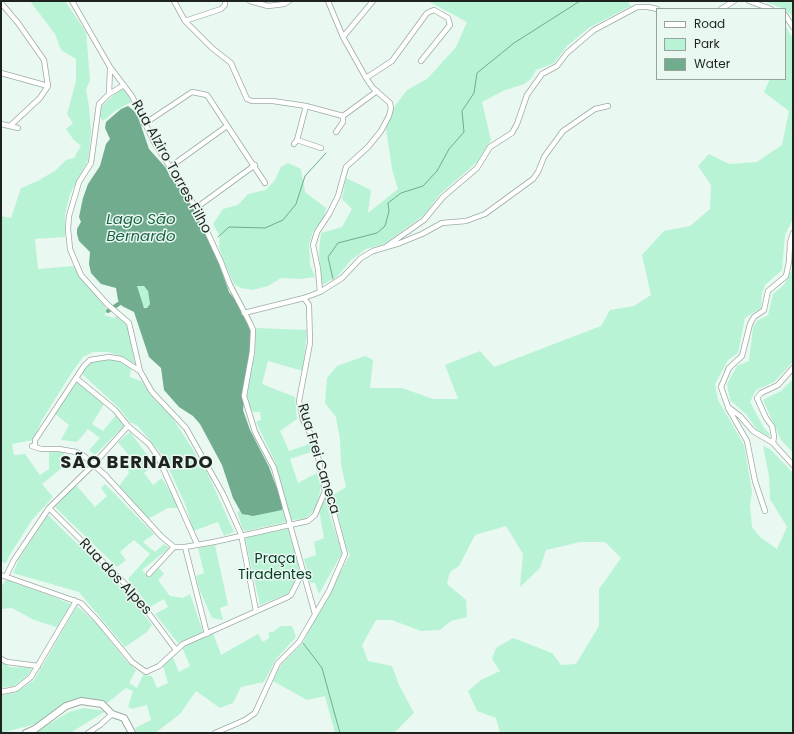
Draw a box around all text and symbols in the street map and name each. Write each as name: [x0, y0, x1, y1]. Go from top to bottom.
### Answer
legend: [656, 8, 786, 80]
text: Road: [694, 15, 725, 32]
text: Park: [694, 35, 720, 52]
text: Water: [694, 55, 730, 72]
street label: Rua Alziro Torres Filho: [127, 97, 215, 237]
water label: Lago São Bernardo: [106, 211, 176, 246]
street label: Rua Frei Caneca: [293, 402, 343, 516]
district label: SÃO BERNARDO: [60, 452, 214, 474]
street label: Rua dos Alpes: [75, 535, 155, 619]
park label: Praça Tiradentes: [238, 551, 312, 584]

